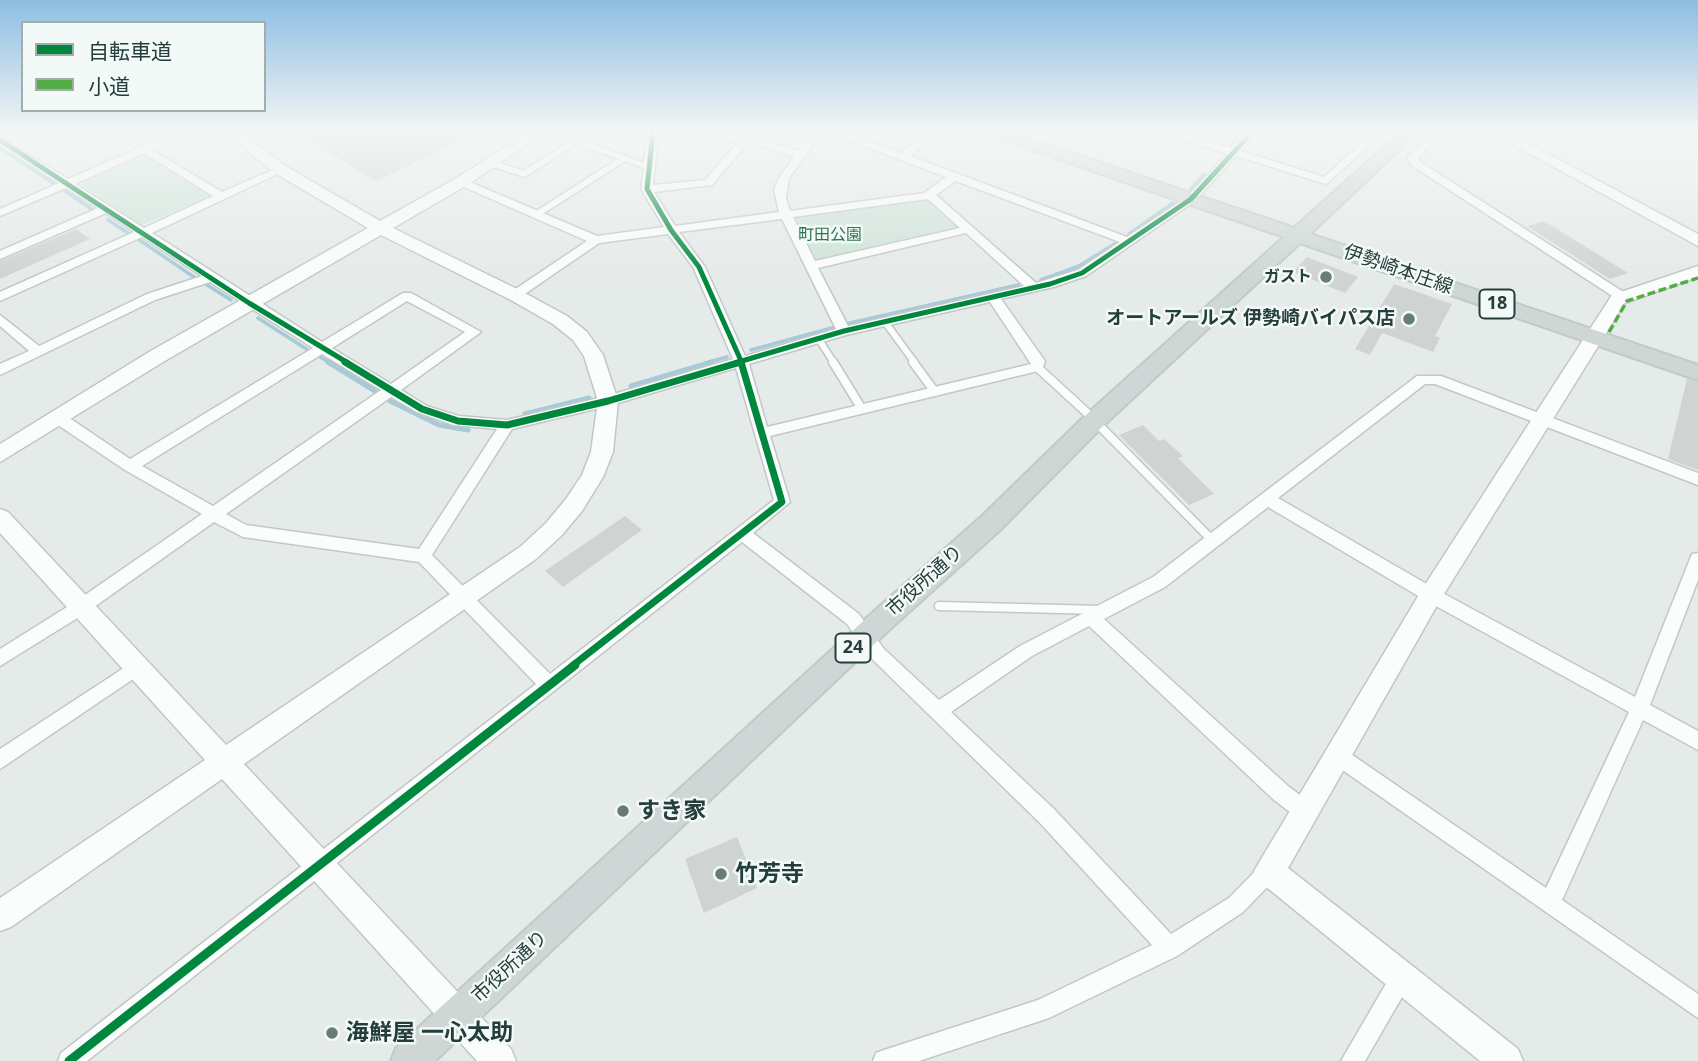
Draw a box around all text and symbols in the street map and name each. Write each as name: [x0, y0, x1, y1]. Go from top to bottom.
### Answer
legend: [21, 21, 266, 112]
text: 自転車道: [88, 37, 172, 65]
text: 小道: [88, 72, 130, 100]
park label: 町田公園: [798, 225, 862, 245]
street label: 伊勢崎本庄線: [1340, 241, 1456, 299]
place label: ガスト: [1264, 267, 1312, 287]
marker: ガスト: [1318, 269, 1334, 285]
road number: 18: [1480, 290, 1514, 318]
place label: オートアールズ 伊勢崎バイパス店: [1106, 308, 1395, 330]
marker: オートアールズ 伊勢崎バイパス店: [1401, 311, 1417, 327]
street label: 市役所通り: [882, 541, 968, 621]
road number: 24: [836, 634, 870, 662]
place label: すき家: [637, 797, 706, 825]
marker: すき家: [615, 803, 631, 819]
place label: 竹芳寺: [735, 860, 804, 888]
marker: 竹芳寺: [713, 866, 729, 882]
street label: 市役所通り: [467, 926, 553, 1008]
place label: 海鮮屋 一心太助: [346, 1019, 513, 1047]
marker: 海鮮屋 一心太助: [324, 1025, 340, 1041]

